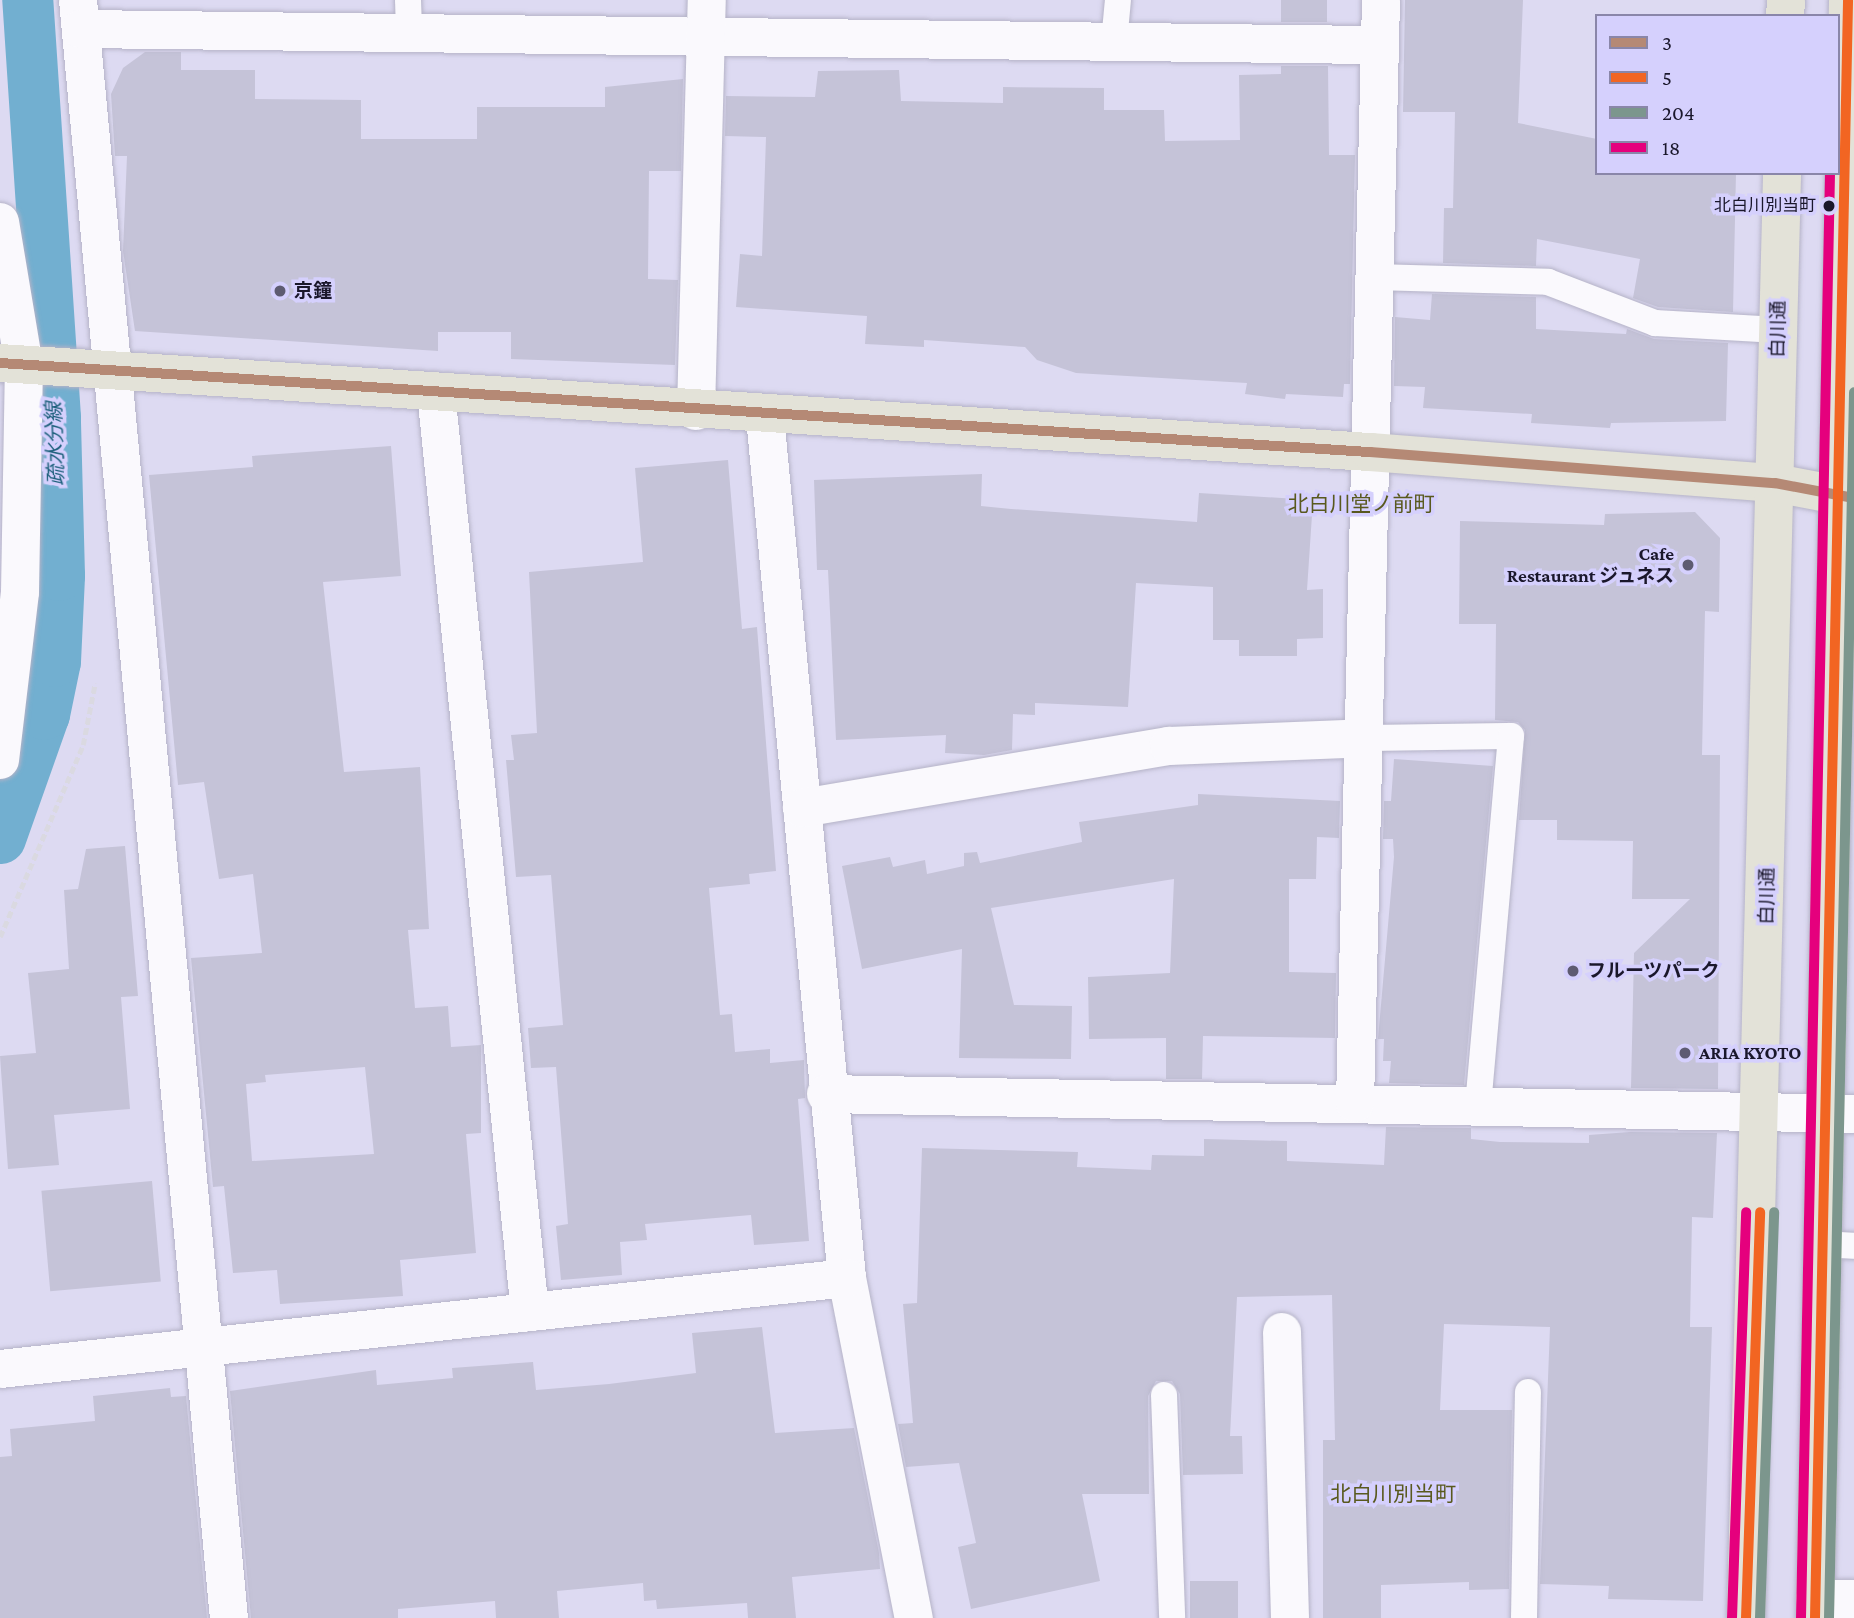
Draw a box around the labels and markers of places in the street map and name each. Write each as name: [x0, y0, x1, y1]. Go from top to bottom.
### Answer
place label: 北白川別当町: [1714, 196, 1816, 216]
marker: 北白川別当町: [1822, 199, 1836, 213]
place label: 京鐘: [294, 280, 332, 302]
marker: 京鐘: [272, 283, 288, 299]
place label: Cafe Restaurant ジュネス: [1505, 543, 1674, 587]
marker: Cafe Restaurant ジュネス: [1680, 557, 1696, 573]
place label: フルーツパーク: [1587, 960, 1720, 982]
marker: フルーツパーク: [1565, 963, 1581, 979]
place label: ARIA KYOTO: [1699, 1042, 1801, 1064]
marker: ARIA KYOTO: [1677, 1045, 1693, 1061]

